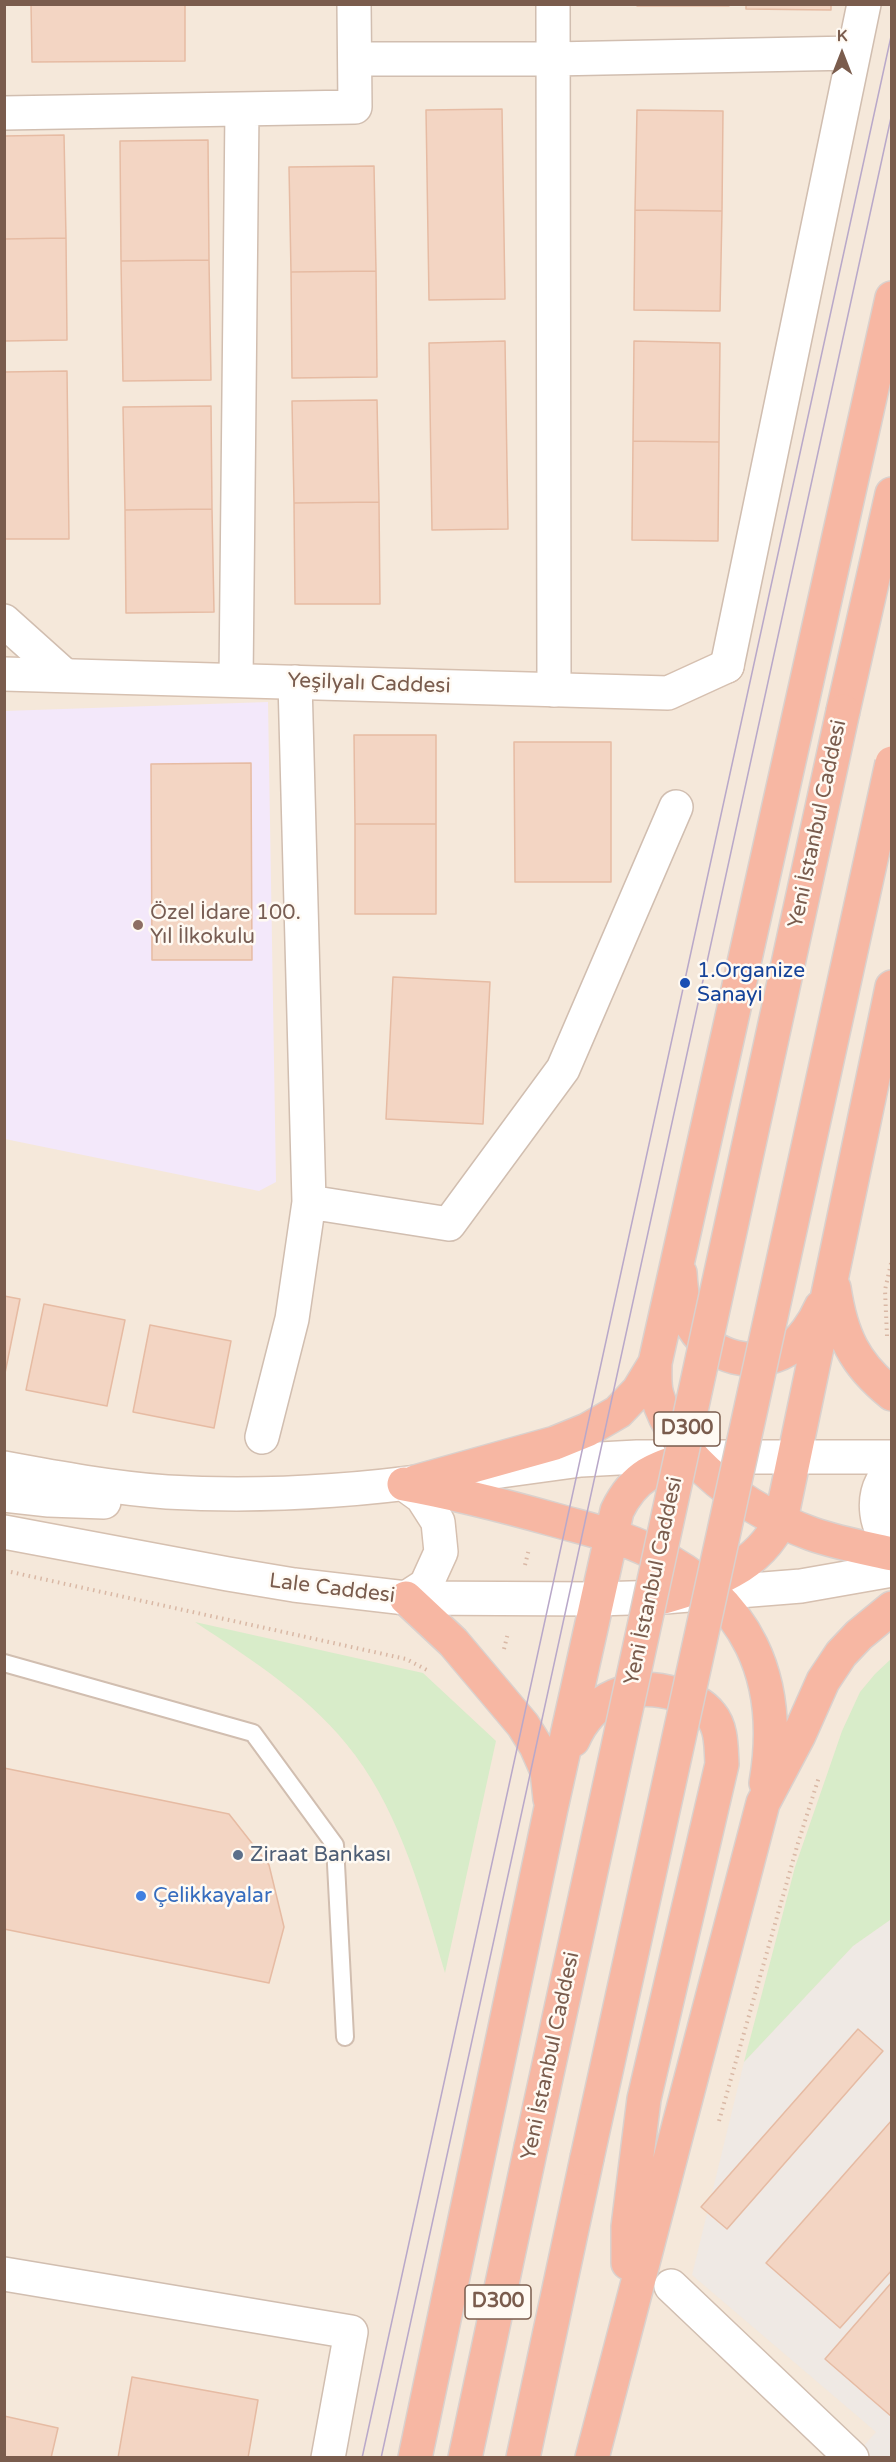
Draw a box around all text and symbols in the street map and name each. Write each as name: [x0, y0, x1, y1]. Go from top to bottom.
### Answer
north arrow: [812, 24, 872, 84]
text: K: [837, 26, 847, 46]
street label: Yeşilyalı Caddesi: [287, 669, 451, 699]
street label: Yeni İstanbul Caddesi: [784, 718, 852, 930]
place label: Özel İdare 100. Yıl İlkokulu: [150, 900, 301, 950]
marker: Özel İdare 100. Yıl İlkokulu: [131, 918, 145, 932]
place label: 1.Organize Sanayi: [697, 958, 805, 1008]
marker: 1.Organize Sanayi: [678, 976, 692, 990]
road number: D300: [654, 1412, 720, 1446]
street label: Yeni İstanbul Caddesi: [620, 1475, 688, 1687]
street label: Lale Caddesi: [268, 1569, 396, 1609]
place label: Ziraat Bankası: [250, 1842, 391, 1868]
marker: Ziraat Bankası: [231, 1848, 245, 1862]
place label: Çelikkayalar: [153, 1883, 272, 1909]
marker: Çelikkayalar: [134, 1889, 148, 1903]
street label: Yeni İstanbul Caddesi: [517, 1950, 585, 2162]
road number: D300: [465, 2285, 531, 2319]

